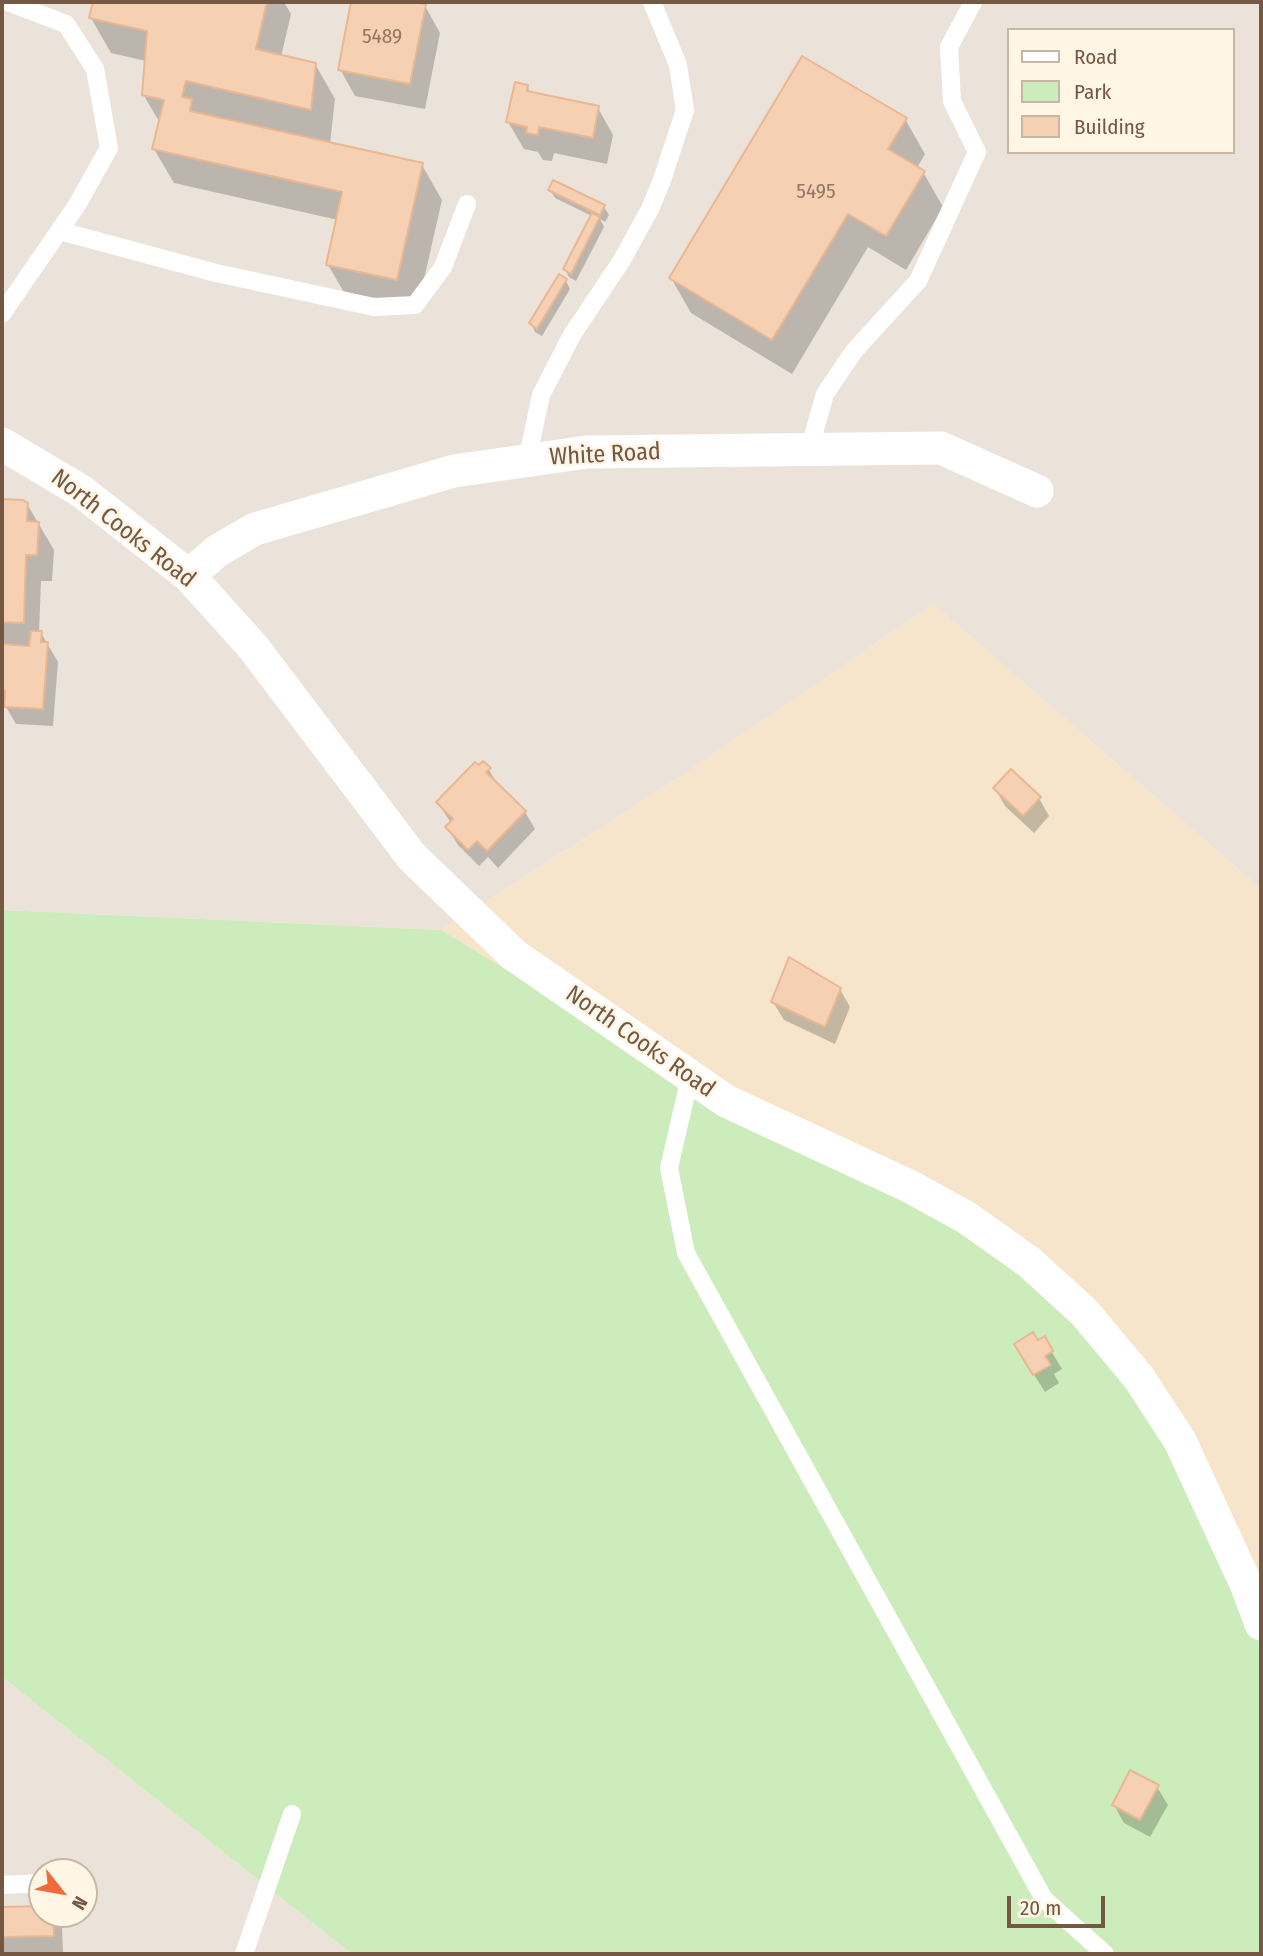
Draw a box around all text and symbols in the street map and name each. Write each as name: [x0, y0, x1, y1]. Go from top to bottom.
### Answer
house number: 5489: [362, 24, 402, 50]
legend: [1007, 28, 1235, 154]
text: Road: [1074, 44, 1118, 70]
text: Park: [1074, 79, 1111, 105]
text: Building: [1074, 114, 1145, 140]
house number: 5495: [796, 179, 836, 205]
street label: White Road: [549, 438, 661, 472]
street label: North Cooks Road: [45, 464, 201, 594]
street label: North Cooks Road: [560, 980, 720, 1104]
north arrow: [28, 1858, 98, 1928]
scale bar: [1011, 1882, 1109, 1926]
text: N: [67, 1892, 93, 1914]
text: 20 m: [1020, 1895, 1061, 1921]

